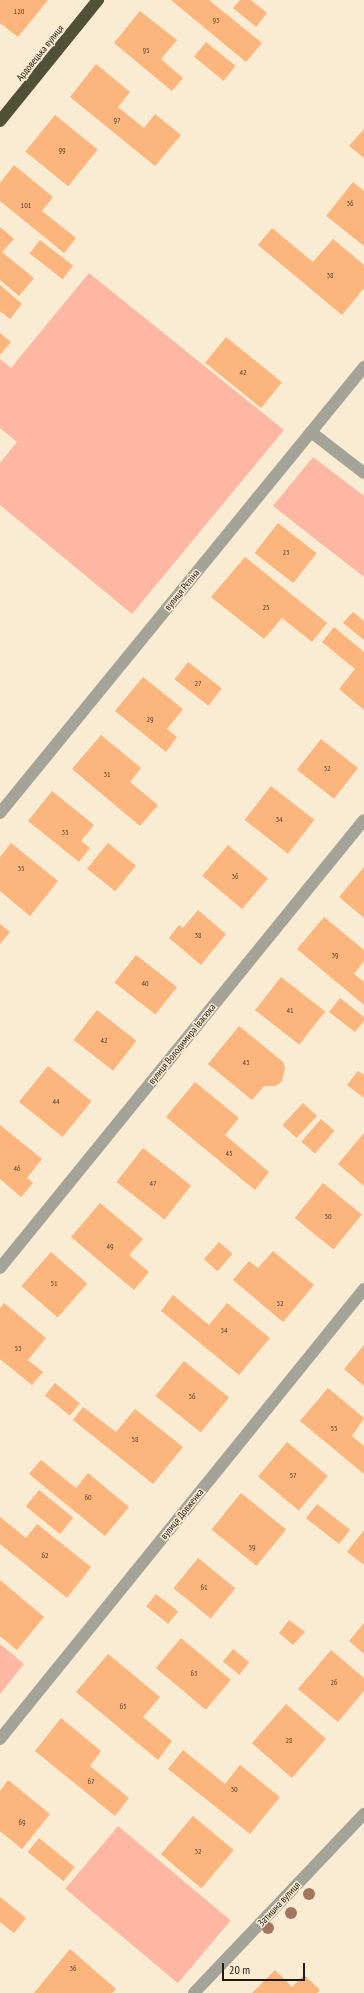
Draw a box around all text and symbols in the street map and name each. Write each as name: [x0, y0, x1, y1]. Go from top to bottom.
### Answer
house number: 120: [14, 7, 24, 17]
house number: 93: [212, 16, 220, 26]
street label: Ардовецька вулиця: [14, 23, 66, 83]
house number: 95: [142, 46, 150, 56]
house number: 97: [113, 116, 121, 126]
house number: 99: [58, 146, 66, 156]
house number: 36: [346, 199, 354, 209]
house number: 101: [21, 201, 31, 211]
house number: 38: [326, 271, 334, 281]
house number: 42: [239, 368, 247, 378]
house number: 23: [282, 548, 290, 558]
street label: вулиця Рєпіна: [162, 567, 202, 613]
house number: 25: [262, 603, 270, 613]
house number: 27: [194, 679, 202, 689]
house number: 29: [146, 715, 154, 725]
house number: 32: [323, 764, 331, 774]
house number: 31: [103, 770, 111, 780]
house number: 34: [275, 815, 283, 825]
house number: 33: [61, 828, 69, 838]
house number: 35: [17, 864, 25, 874]
house number: 36: [231, 872, 239, 882]
house number: 38: [194, 931, 202, 941]
house number: 39: [331, 951, 339, 961]
house number: 40: [141, 979, 149, 989]
street label: вулиця Володимира Івасюка: [146, 1001, 218, 1087]
house number: 41: [286, 1006, 294, 1016]
house number: 42: [100, 1036, 108, 1046]
house number: 43: [242, 1058, 250, 1068]
house number: 44: [52, 1097, 60, 1107]
house number: 45: [225, 1149, 233, 1159]
house number: 46: [13, 1164, 21, 1174]
house number: 47: [149, 1179, 157, 1189]
house number: 50: [324, 1212, 332, 1222]
house number: 49: [106, 1242, 114, 1252]
house number: 51: [50, 1279, 58, 1289]
house number: 52: [276, 1299, 284, 1309]
house number: 54: [220, 1326, 228, 1336]
house number: 53: [14, 1344, 22, 1354]
house number: 56: [188, 1392, 196, 1402]
house number: 55: [330, 1424, 338, 1434]
house number: 58: [131, 1435, 139, 1445]
house number: 57: [289, 1471, 297, 1481]
street label: вулиця Довженка: [158, 1486, 206, 1542]
house number: 60: [84, 1493, 92, 1503]
house number: 59: [248, 1543, 256, 1553]
house number: 62: [41, 1551, 49, 1561]
house number: 61: [200, 1583, 208, 1593]
house number: 63: [190, 1669, 198, 1679]
house number: 26: [330, 1678, 338, 1688]
house number: 65: [119, 1702, 127, 1712]
house number: 28: [285, 1736, 293, 1746]
house number: 67: [87, 1777, 95, 1787]
house number: 30: [230, 1785, 238, 1795]
house number: 69: [18, 1818, 26, 1828]
house number: 32: [194, 1847, 202, 1857]
street label: Затишна вулиця: [255, 1879, 303, 1929]
scale bar: [224, 1955, 307, 1981]
text: 20 m: [229, 1962, 250, 1977]
house number: 36: [69, 1964, 77, 1974]

